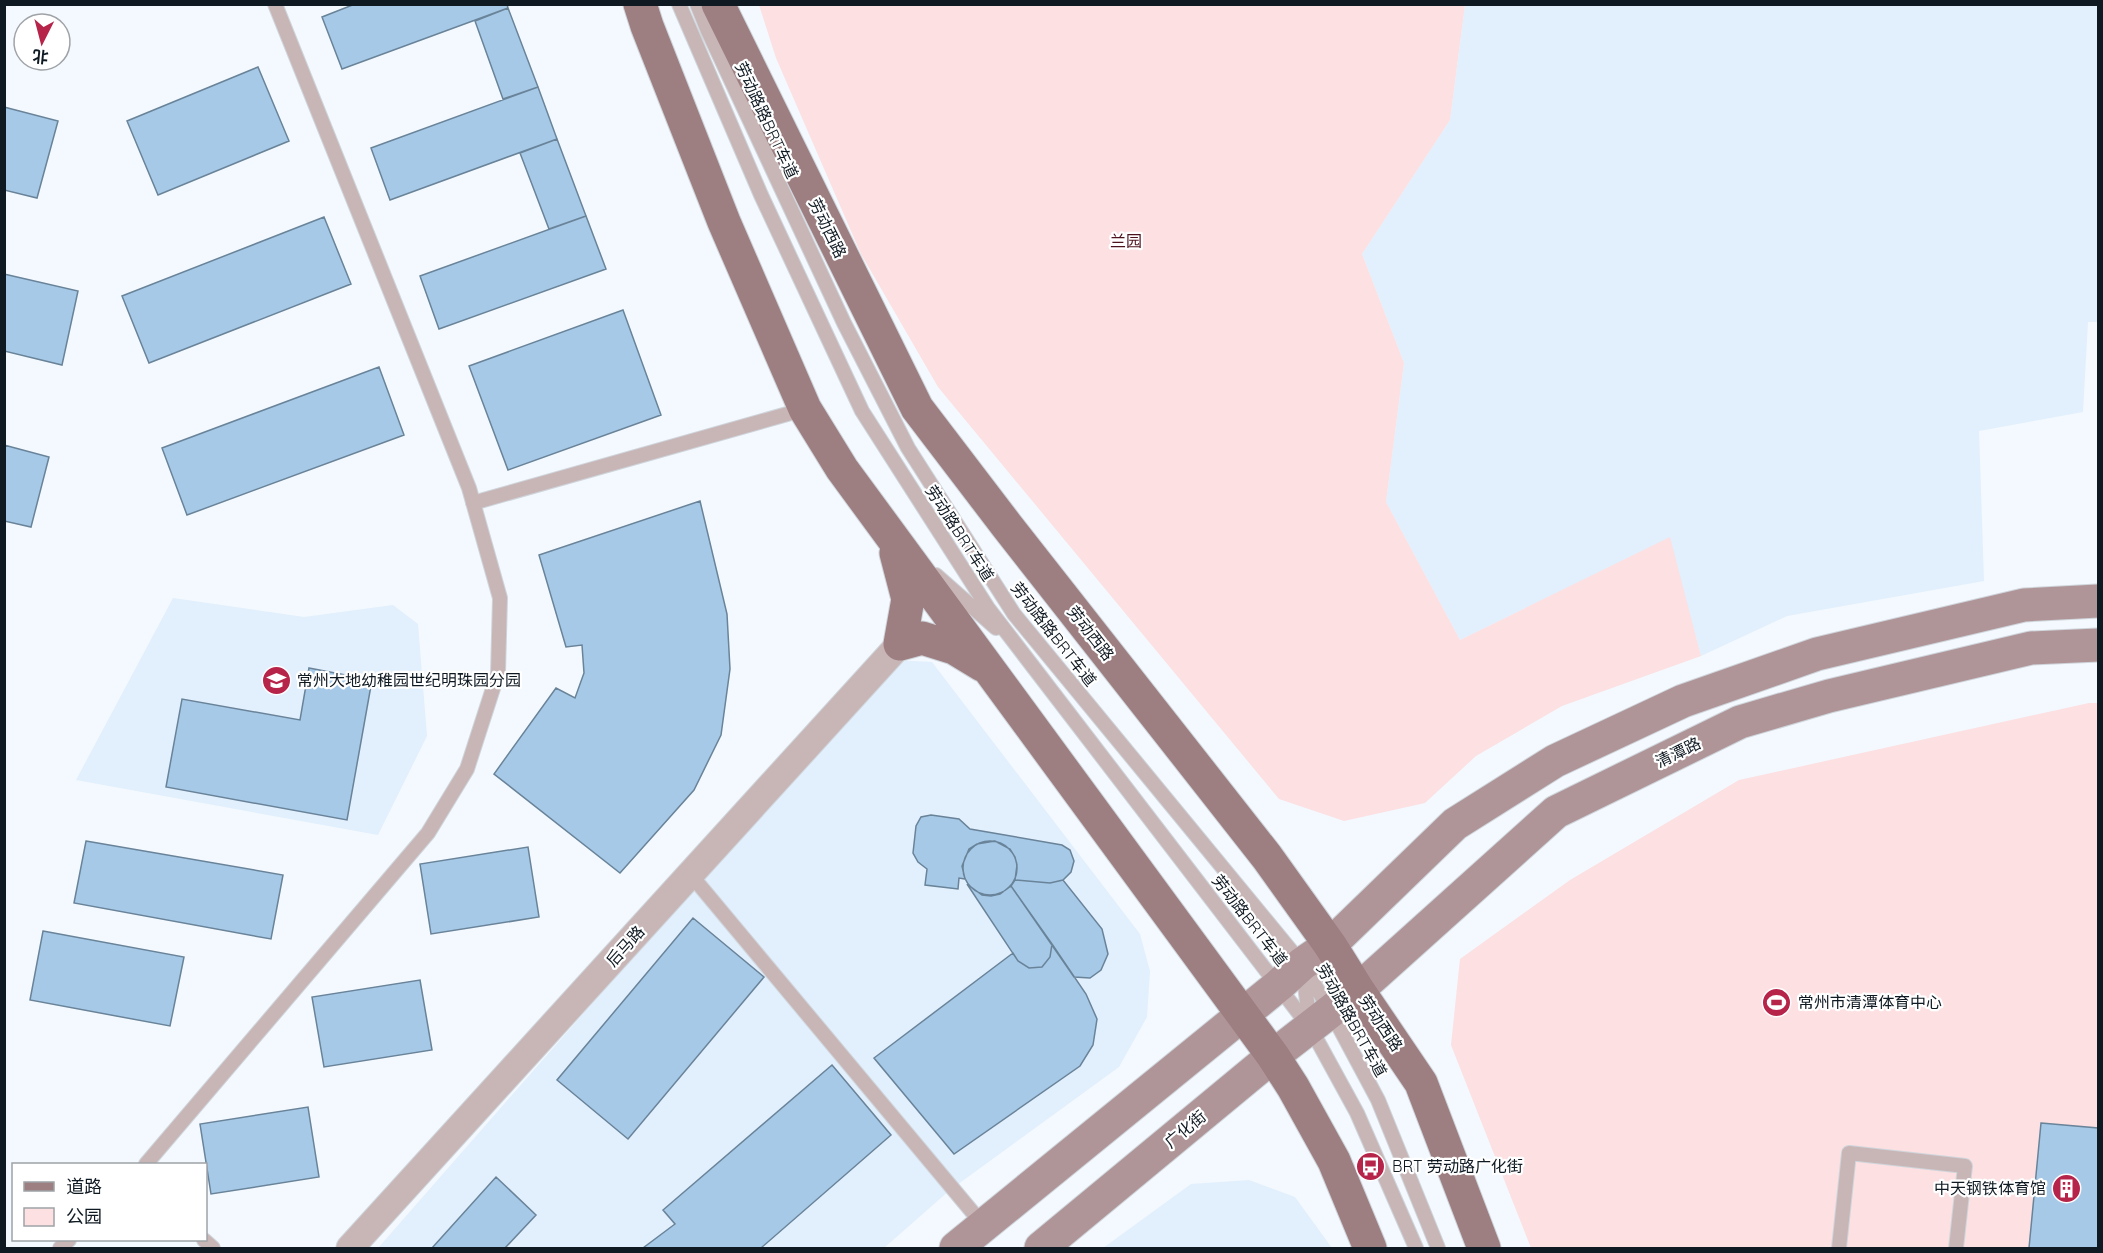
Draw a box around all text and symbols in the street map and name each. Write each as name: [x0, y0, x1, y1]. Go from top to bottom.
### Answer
north arrow: [12, 12, 72, 72]
text: 北: [31, 46, 49, 68]
street label: 劳动路路BRT车道: [731, 58, 803, 182]
street label: 劳动西路: [805, 195, 851, 261]
park label: 兰园: [1110, 231, 1142, 251]
street label: 劳动路BRT车道: [922, 481, 998, 585]
street label: 劳动路路BRT车道: [1007, 578, 1101, 690]
street label: 劳动西路: [1063, 602, 1119, 664]
school or university icon: 常州大地幼稚园世纪明珠园分园: [260, 664, 292, 696]
place label: 常州大地幼稚园世纪明珠园分园: [297, 670, 521, 690]
street label: 清潭路: [1652, 732, 1704, 772]
street label: 劳动路BRT车道: [1208, 870, 1292, 970]
street label: 后马路: [602, 921, 648, 971]
street label: 劳动路路BRT车道: [1313, 960, 1391, 1080]
sports icon: 常州市清潭体育中心: [1761, 986, 1793, 1018]
street label: 劳动西路: [1355, 991, 1407, 1055]
place label: 常州市清潭体育中心: [1798, 992, 1942, 1012]
street label: 广化街: [1160, 1106, 1210, 1152]
bus stop icon: BRT 劳动路广化街: [1355, 1150, 1387, 1182]
place label: BRT 劳动路广化街: [1392, 1156, 1523, 1176]
legend: [12, 1163, 207, 1241]
building icon: 中天钢铁体育馆: [2051, 1172, 2083, 1204]
text: 道路: [66, 1175, 102, 1198]
place label: 中天钢铁体育馆: [1934, 1178, 2046, 1198]
text: 公园: [66, 1205, 102, 1228]

